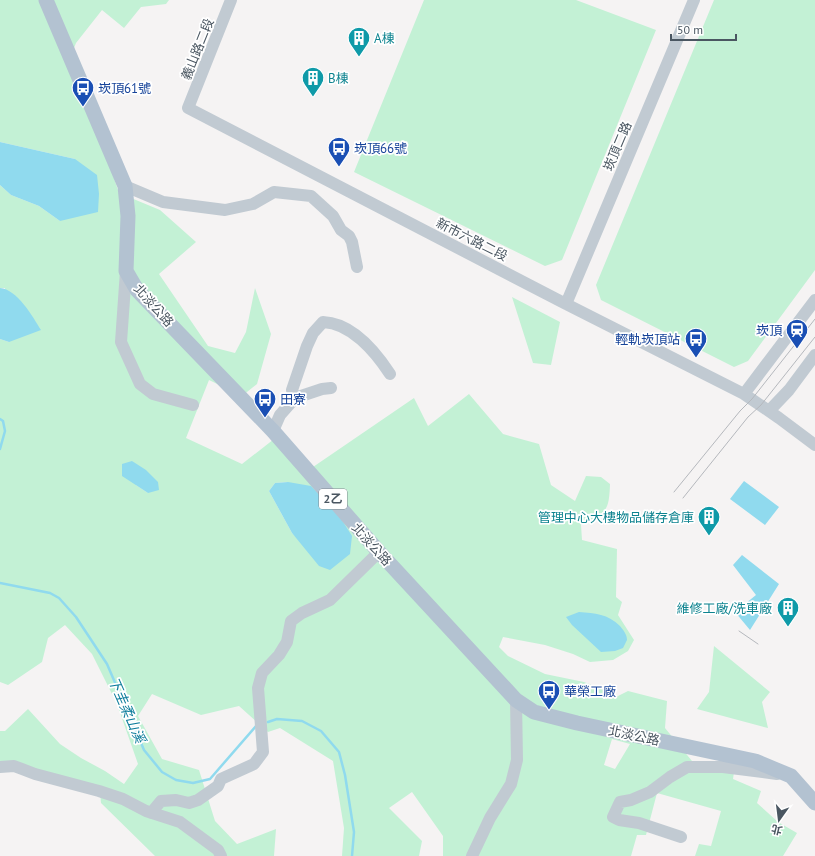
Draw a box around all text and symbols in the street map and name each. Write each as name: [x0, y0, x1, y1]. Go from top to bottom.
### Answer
street label: 義山路二段: [177, 16, 218, 83]
scale bar: [671, 16, 736, 42]
text: 50 m: [677, 22, 703, 37]
building icon: A棟: [346, 25, 372, 58]
place label: A棟: [374, 30, 395, 47]
building icon: B棟: [300, 65, 326, 98]
place label: B棟: [328, 70, 349, 87]
bus stop icon: 崁頂61號: [70, 75, 96, 108]
place label: 崁頂61號: [98, 80, 151, 97]
street label: 崁頂二路: [599, 119, 635, 173]
bus stop icon: 崁頂66號: [326, 135, 352, 168]
place label: 崁頂66號: [354, 140, 407, 157]
street label: 新市六路二段: [433, 214, 510, 265]
street label: 北淡公路: [130, 280, 177, 330]
station icon: 崁頂: [784, 317, 810, 350]
place label: 崁頂: [756, 322, 783, 339]
bus stop icon: 輕軌崁頂站: [683, 326, 709, 359]
place label: 輕軌崁頂站: [615, 331, 680, 348]
bus stop icon: 田寮: [252, 386, 278, 419]
place label: 田寮: [280, 391, 306, 408]
road number: 2乙: [319, 489, 347, 509]
building icon: 管理中心大樓物品儲存倉庫: [696, 504, 722, 537]
place label: 管理中心大樓物品儲存倉庫: [538, 509, 694, 526]
street label: 北淡公路: [348, 519, 395, 569]
building icon: 維修工廠/洗車廠: [775, 595, 801, 628]
place label: 維修工廠/洗車廠: [676, 600, 772, 617]
water label: 下圭柔山溪: [105, 674, 150, 747]
bus stop icon: 華榮工廠: [536, 678, 562, 711]
place label: 華榮工廠: [564, 683, 616, 700]
street label: 北淡公路: [607, 722, 661, 749]
north arrow: [759, 800, 799, 840]
text: 北: [770, 822, 784, 838]

